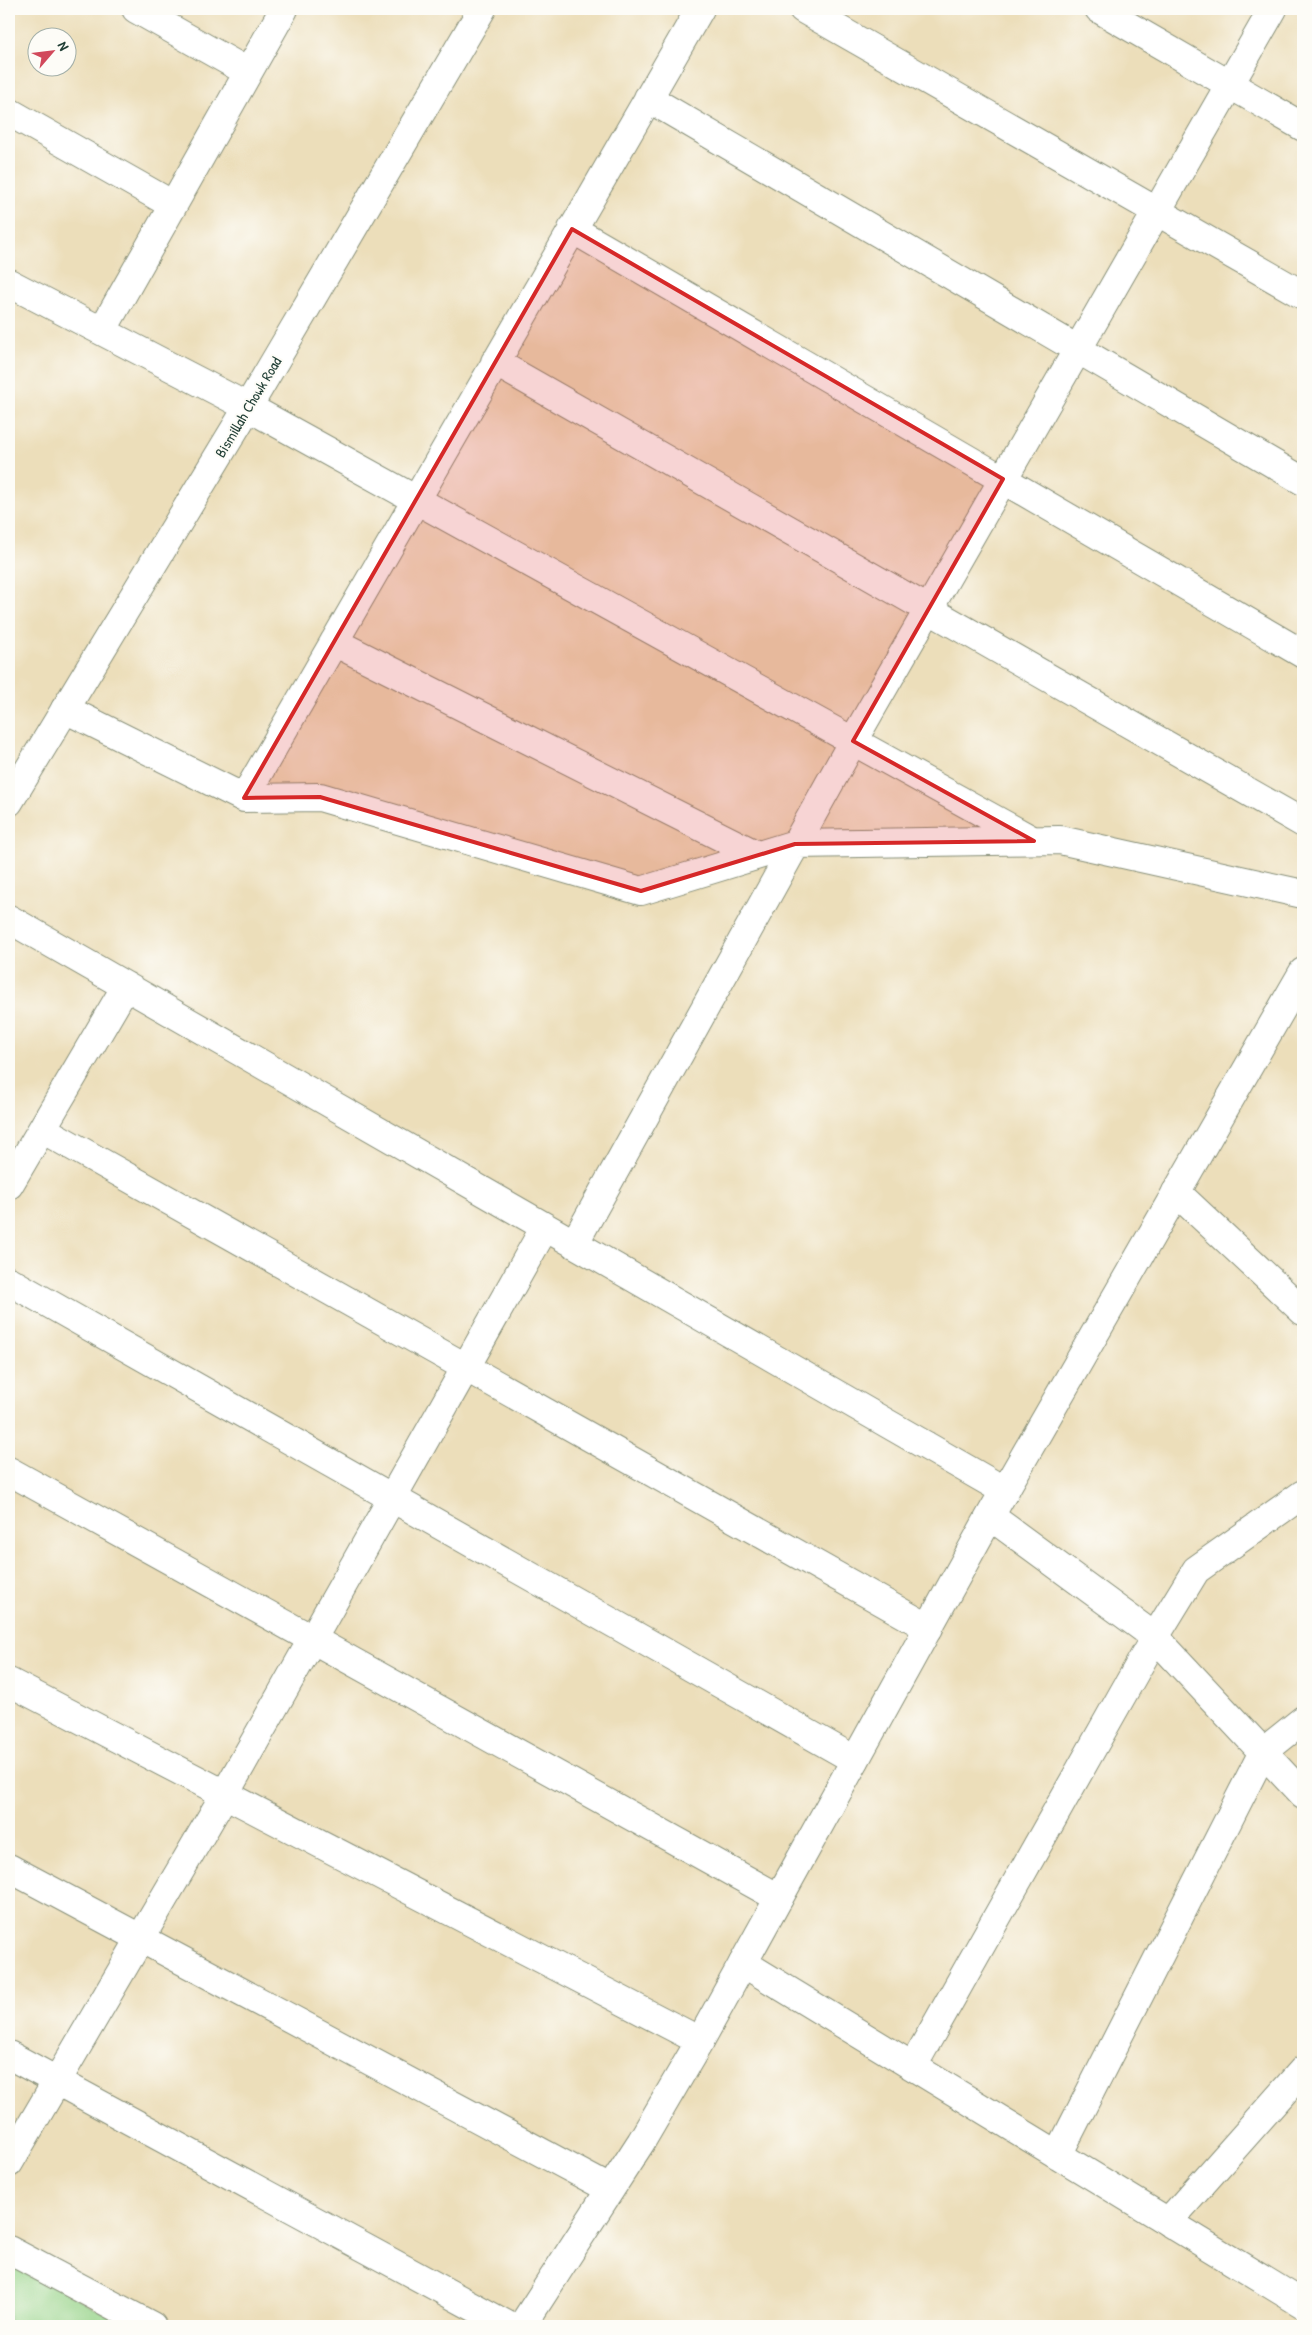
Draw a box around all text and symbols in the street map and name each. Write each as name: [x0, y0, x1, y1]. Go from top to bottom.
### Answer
north arrow: [28, 28, 78, 78]
text: N: [54, 38, 74, 54]
street label: Bismillah Chowk Road: [210, 353, 286, 461]

